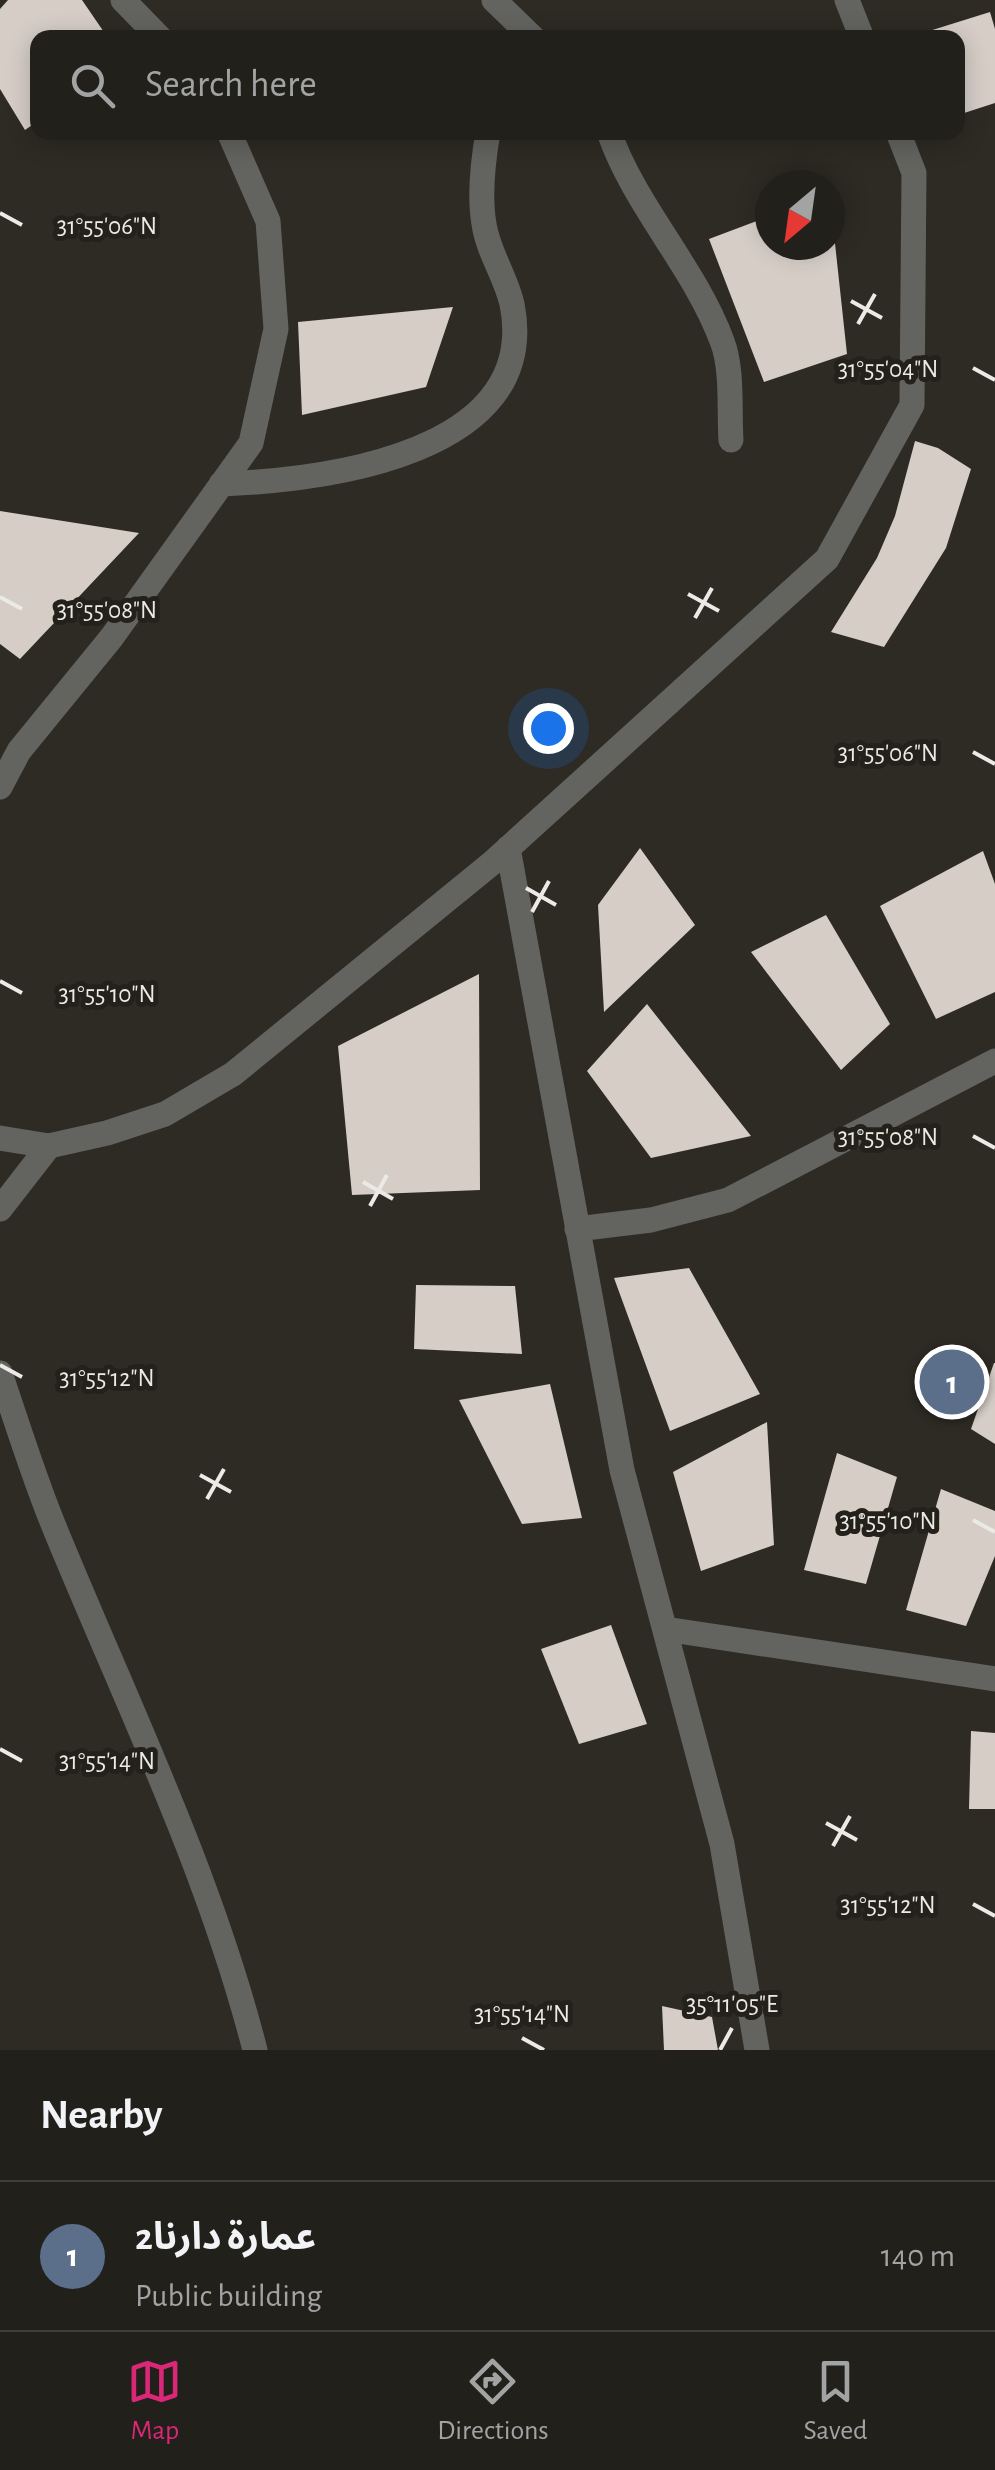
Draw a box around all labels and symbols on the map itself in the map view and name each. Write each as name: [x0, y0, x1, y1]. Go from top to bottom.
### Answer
north arrow: [755, 170, 845, 260]
text: 31°55'06"N: [57, 214, 157, 239]
text: 31°55'04"N: [838, 357, 938, 382]
text: 31°55'08"N: [57, 598, 157, 623]
your location: [523, 703, 574, 754]
text: 31°55'06"N: [838, 741, 938, 766]
text: 31°55'10"N: [58, 982, 156, 1007]
text: 31°55'08"N: [838, 1125, 938, 1150]
pin: 1: [920, 1344, 984, 1420]
text: 31°55'12"N: [59, 1366, 155, 1391]
text: 31°55'10"N: [839, 1509, 937, 1534]
text: 31°55'14"N: [59, 1749, 155, 1774]
text: 31°55'12"N: [840, 1893, 936, 1918]
text: 35°11'05"E: [686, 1992, 778, 2017]
text: 31°55'14"N: [474, 2002, 570, 2027]

